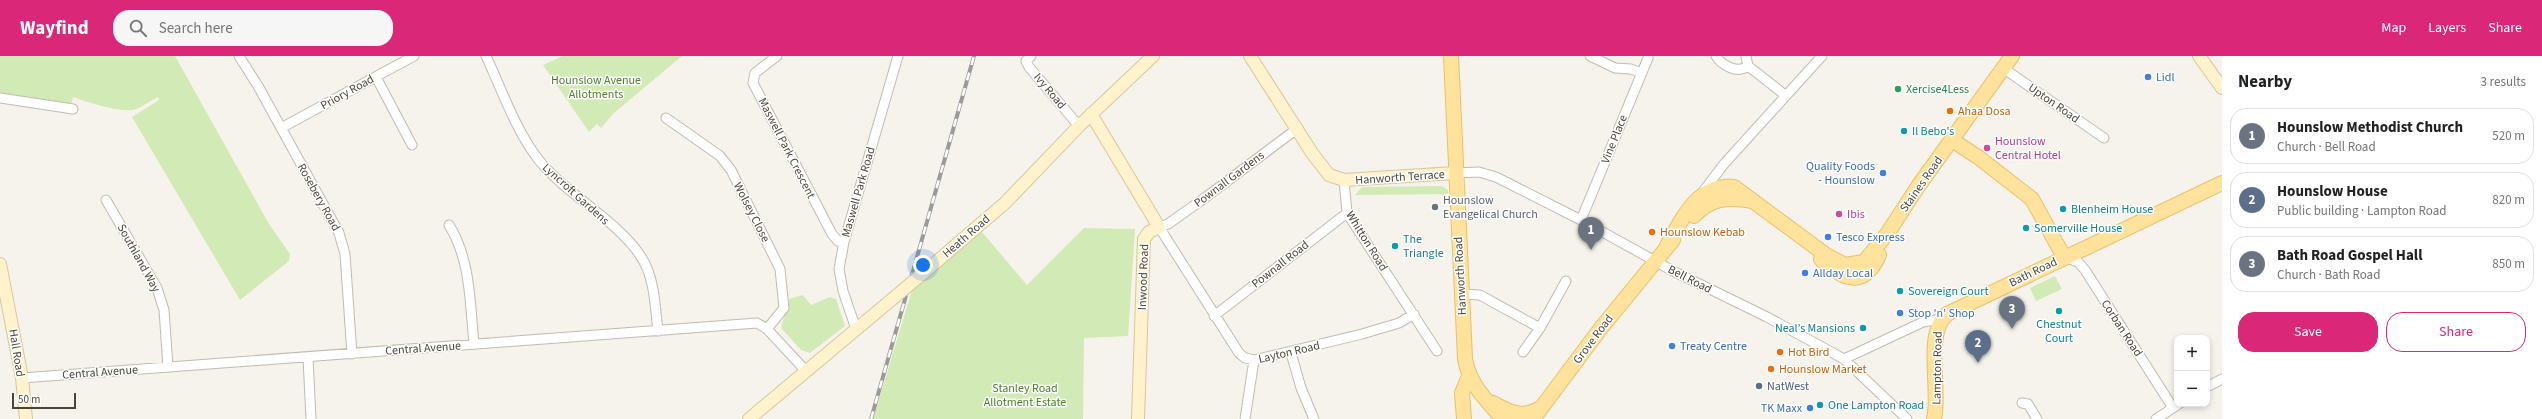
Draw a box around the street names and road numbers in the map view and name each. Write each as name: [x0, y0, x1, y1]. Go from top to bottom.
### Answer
street label: Ivy Road: [1029, 70, 1070, 113]
street label: Priory Road: [317, 71, 377, 114]
street label: Upton Road: [2025, 79, 2083, 127]
street label: Maswell Park Crescent: [754, 95, 819, 202]
street label: Vine Place: [1597, 112, 1632, 166]
street label: Maswell Park Road: [837, 145, 880, 239]
street label: Pownall Gardens: [1190, 147, 1268, 212]
street label: Staines Road: [1896, 153, 1947, 216]
street label: Rosebery Road: [293, 160, 344, 234]
street label: Lyncroft Gardens: [538, 160, 613, 229]
street label: Hanworth Terrace: [1355, 166, 1445, 189]
street label: Wolsey Close: [729, 179, 774, 245]
street label: Whitton Road: [1341, 208, 1392, 275]
street label: Heath Road: [939, 211, 994, 262]
street label: Southland Way: [113, 221, 165, 296]
street label: Hanworth Road: [1450, 236, 1471, 316]
street label: Pownall Road: [1248, 237, 1313, 292]
street label: Inwood Road: [1134, 244, 1153, 310]
street label: Bath Road: [2006, 253, 2060, 291]
street label: Bell Road: [1665, 261, 1715, 298]
street label: Corban Road: [2097, 296, 2146, 360]
street label: Grove Road: [1569, 311, 1618, 367]
street label: Hall Road: [4, 328, 29, 378]
street label: Lampton Road: [1928, 331, 1947, 405]
street label: Central Avenue: [385, 337, 461, 360]
street label: Layton Road: [1257, 337, 1322, 368]
street label: Central Avenue: [62, 361, 138, 384]

